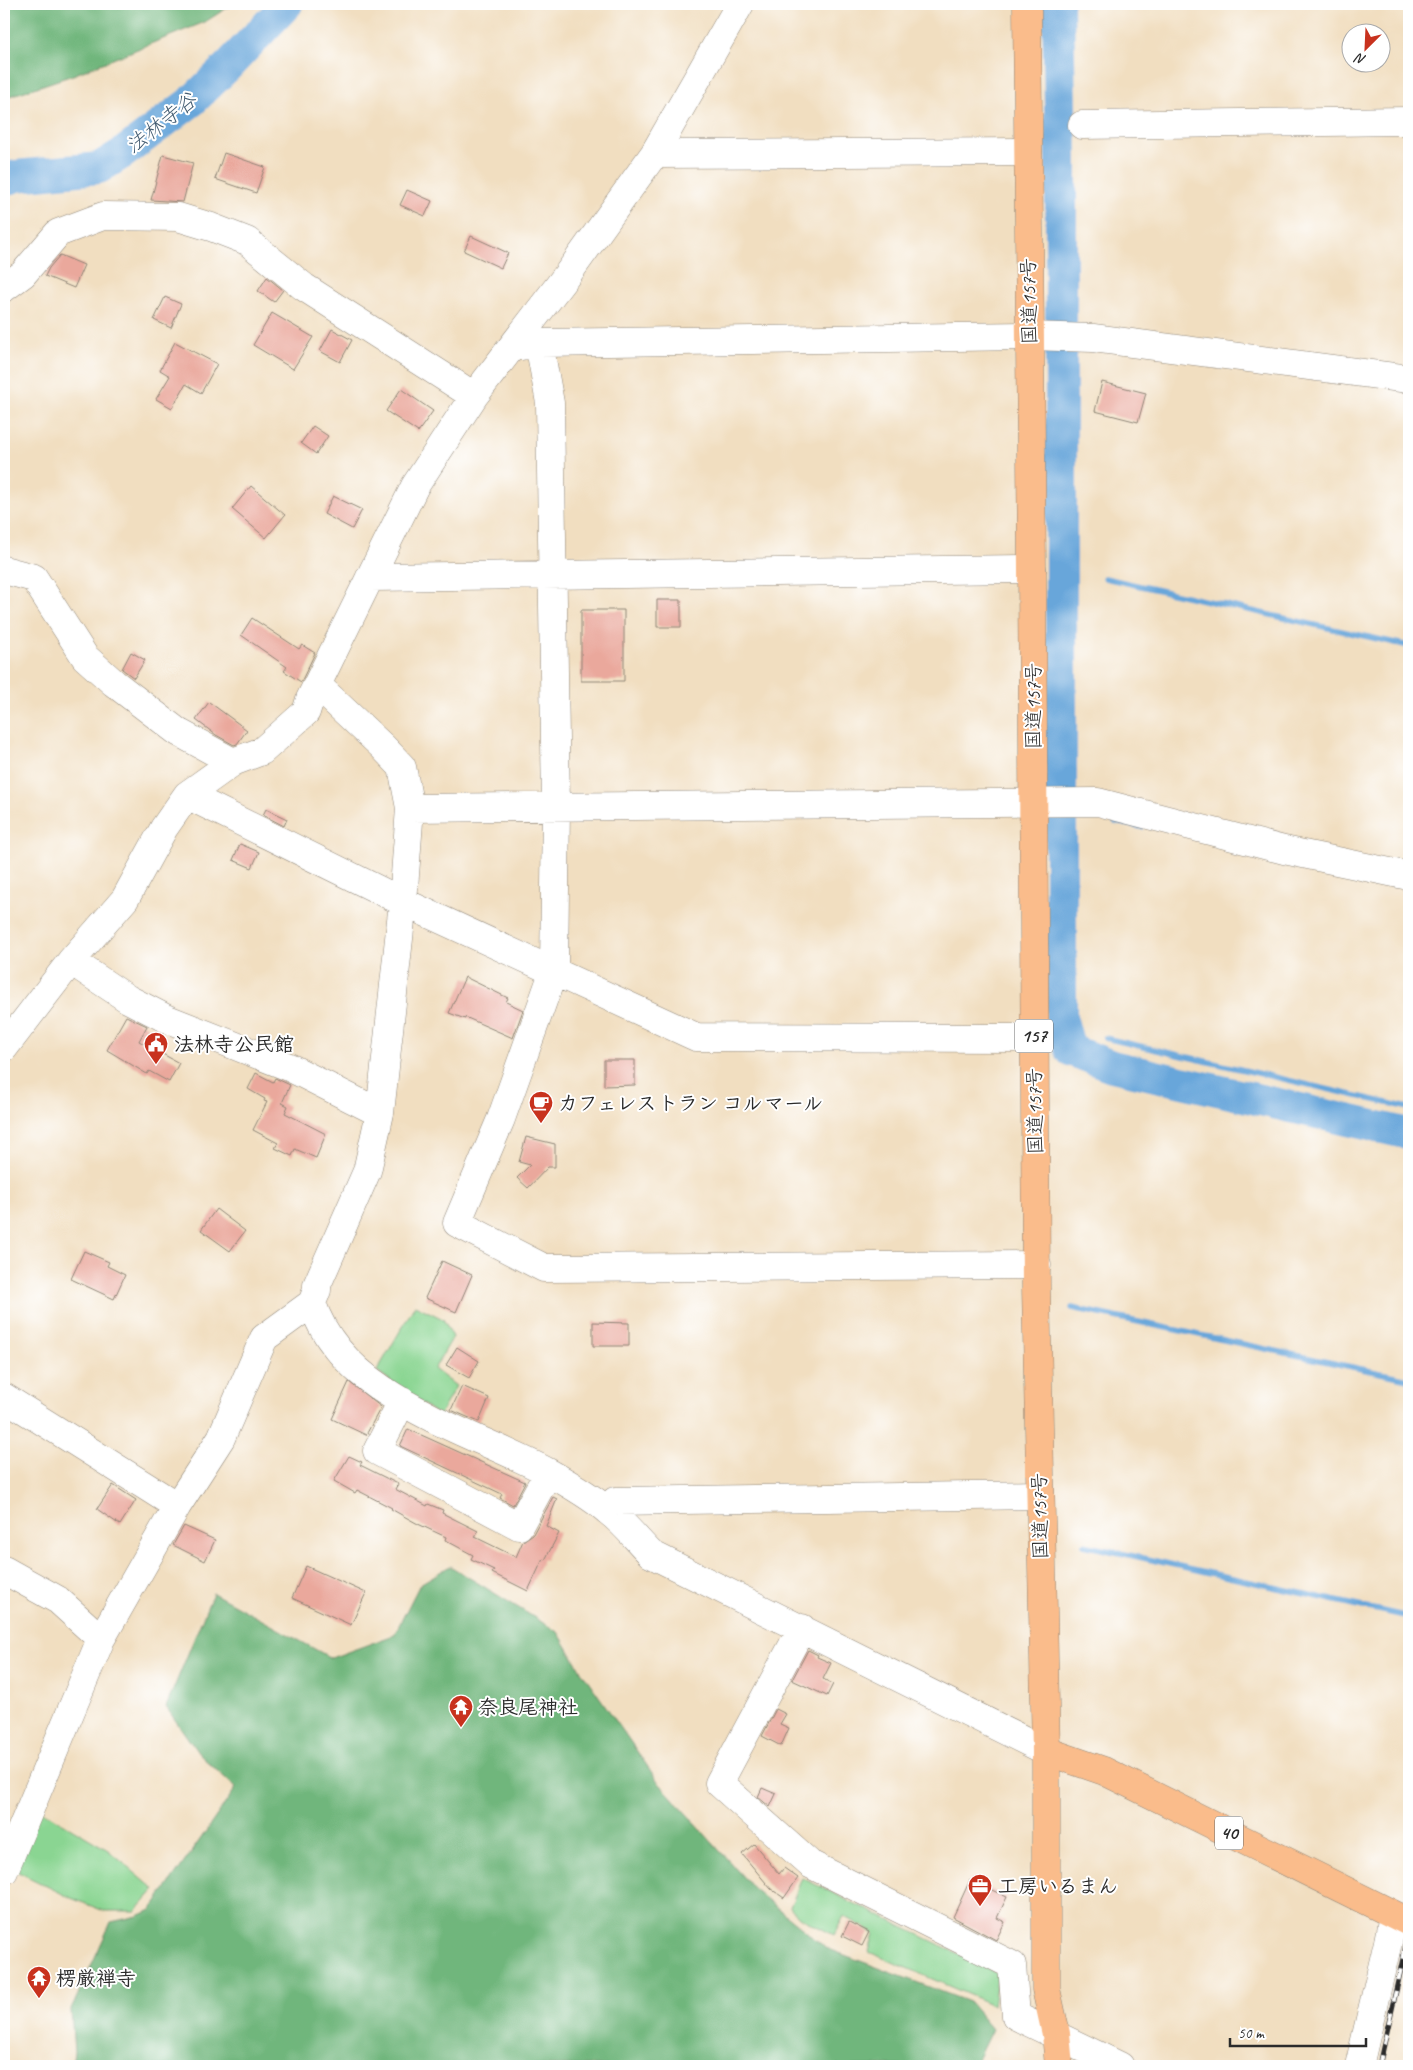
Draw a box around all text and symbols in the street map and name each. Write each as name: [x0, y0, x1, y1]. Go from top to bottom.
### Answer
north arrow: [1340, 22, 1390, 72]
text: N: [1351, 49, 1368, 69]
water label: 法林寺谷: [120, 86, 203, 159]
street label: 国道157号: [1016, 257, 1042, 345]
street label: 国道157号: [1021, 663, 1046, 750]
road number: 157: [1015, 1019, 1053, 1052]
public building icon: 法林寺公民館: [143, 1031, 169, 1065]
place label: 法林寺公民館: [174, 1032, 294, 1057]
street label: 国道157号: [1022, 1067, 1048, 1155]
cafe icon: カフェレストラン コルマール: [528, 1090, 554, 1124]
place label: カフェレストラン コルマール: [558, 1091, 823, 1116]
street label: 国道157号: [1027, 1472, 1053, 1560]
temple icon: 奈良尾神社: [448, 1694, 474, 1728]
place label: 奈良尾神社: [478, 1695, 578, 1720]
road number: 40: [1215, 1816, 1243, 1850]
office icon: 工房いるまん: [967, 1873, 993, 1907]
place label: 工房いるまん: [998, 1874, 1118, 1899]
temple icon: 楞厳禅寺: [26, 1965, 52, 1999]
place label: 楞厳禅寺: [56, 1966, 136, 1991]
scale bar: [1230, 2015, 1367, 2047]
text: 50 m: [1238, 2024, 1265, 2043]

